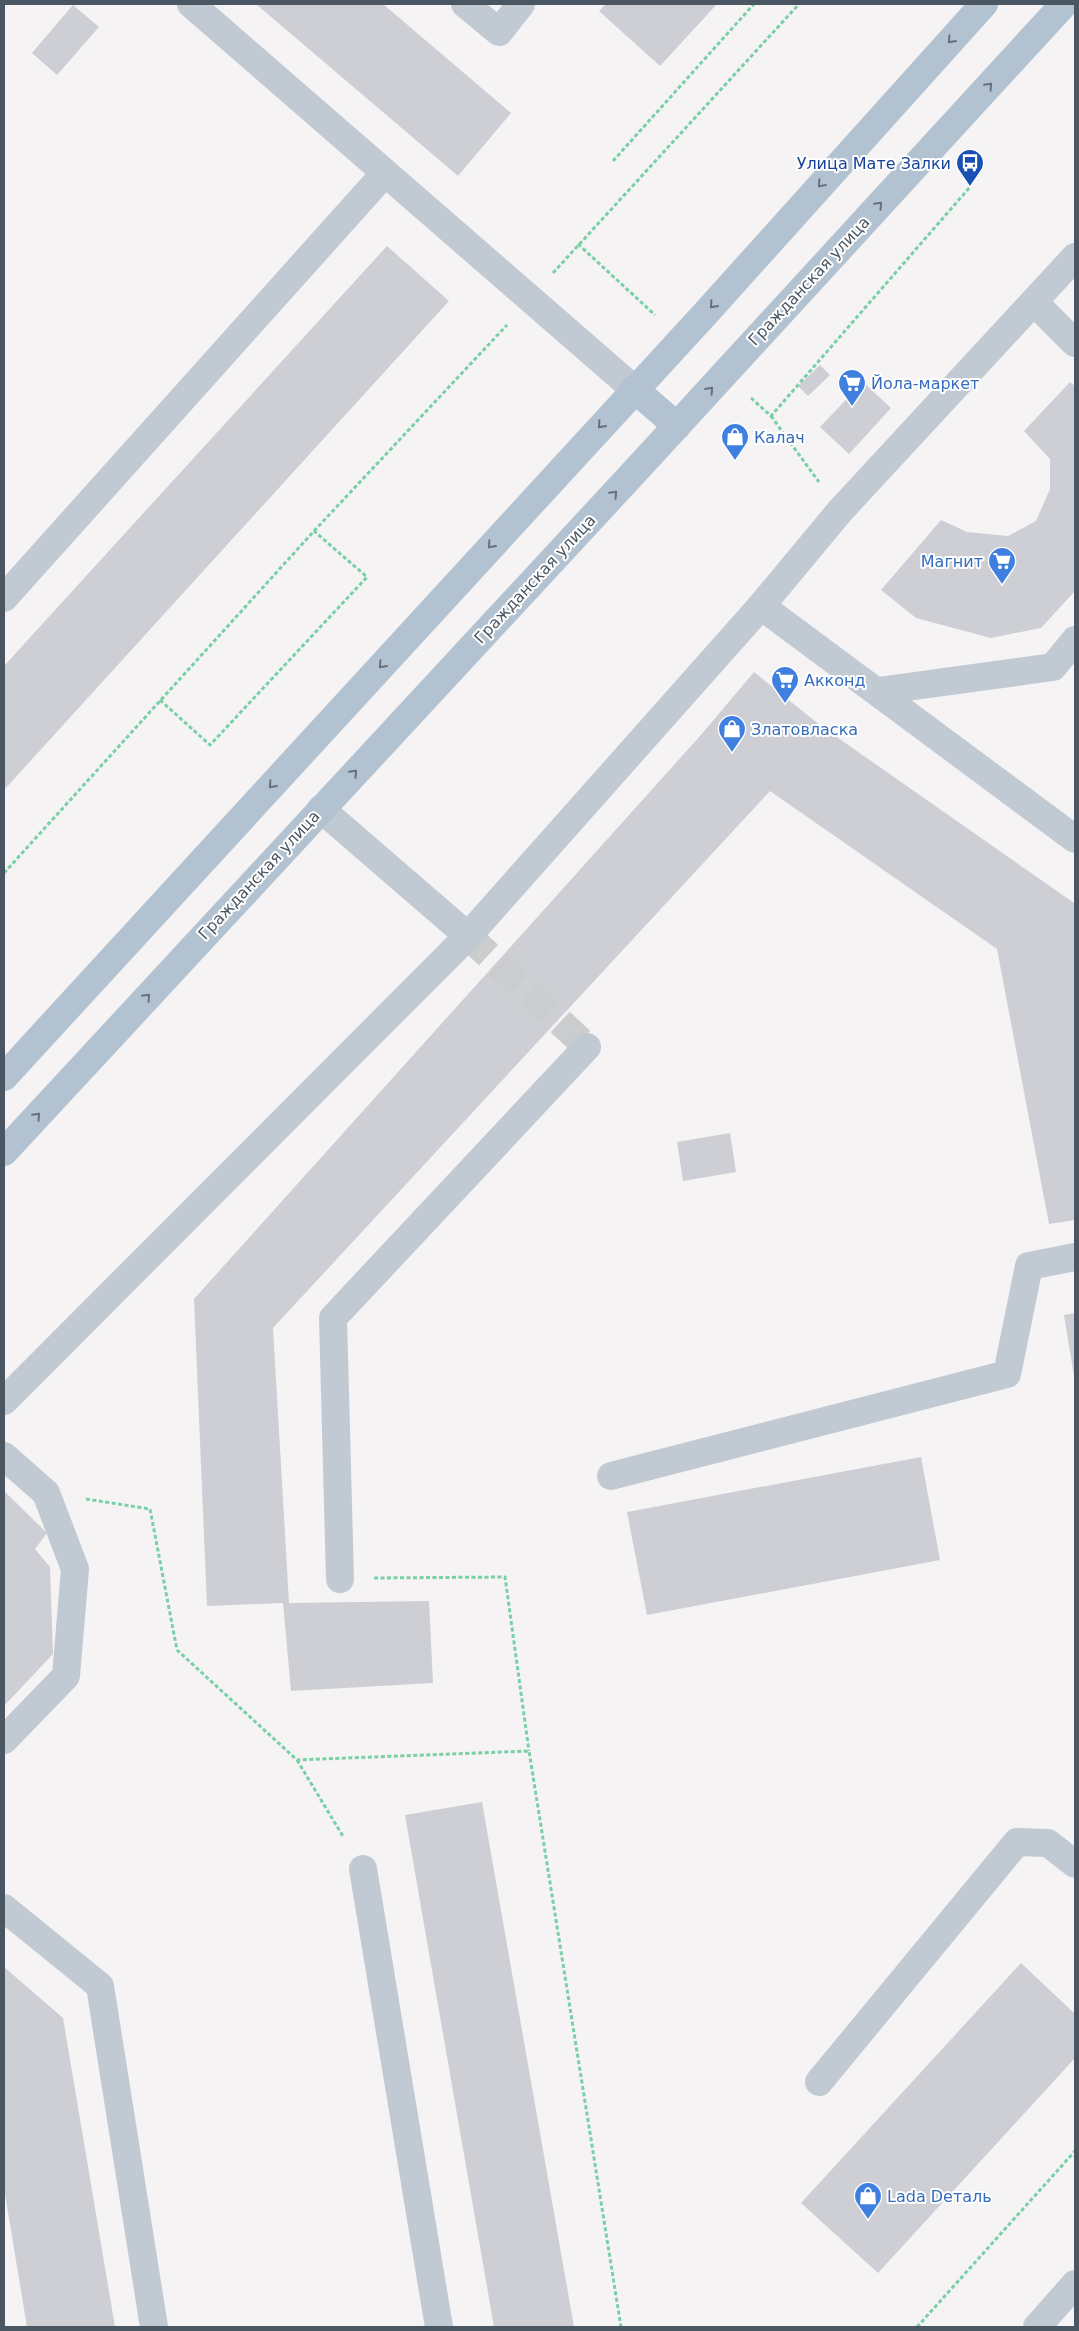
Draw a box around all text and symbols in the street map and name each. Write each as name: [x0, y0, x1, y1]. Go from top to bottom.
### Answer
one-way arrow: [948, 34, 957, 43]
one-way arrow: [983, 82, 992, 91]
bus stop icon: Улица Мате Залки: [955, 148, 985, 187]
place label: Улица Мате Залки: [797, 154, 951, 173]
one-way arrow: [818, 179, 827, 188]
one-way arrow: [873, 202, 882, 211]
street label: Гражданская улица: [744, 213, 874, 349]
one-way arrow: [709, 299, 718, 308]
supermarket icon: Йола-маркет: [837, 368, 867, 407]
place label: Йола-маркет: [871, 374, 979, 393]
one-way arrow: [704, 386, 713, 395]
one-way arrow: [598, 419, 607, 428]
shop icon: Калач: [720, 422, 750, 461]
place label: Калач: [754, 428, 805, 447]
one-way arrow: [608, 491, 617, 500]
street label: Гражданская улица: [470, 511, 600, 647]
one-way arrow: [488, 539, 497, 548]
supermarket icon: Магнит: [987, 546, 1017, 585]
place label: Магнит: [921, 552, 983, 571]
one-way arrow: [379, 659, 388, 668]
supermarket icon: Акконд: [770, 665, 800, 704]
place label: Акконд: [804, 671, 866, 690]
shop icon: Златовласка: [717, 714, 747, 753]
place label: Златовласка: [751, 720, 858, 739]
one-way arrow: [348, 770, 357, 779]
one-way arrow: [269, 779, 278, 788]
street label: Гражданская улица: [194, 807, 324, 943]
one-way arrow: [141, 994, 150, 1003]
one-way arrow: [31, 1113, 40, 1122]
shop icon: Lada Dеталь: [853, 2181, 883, 2220]
place label: Lada Dеталь: [887, 2187, 992, 2206]

